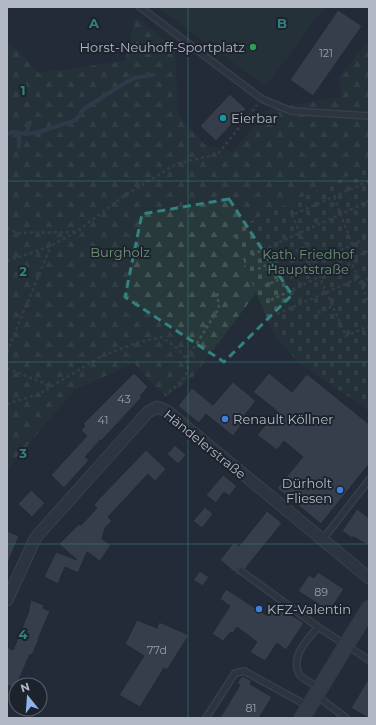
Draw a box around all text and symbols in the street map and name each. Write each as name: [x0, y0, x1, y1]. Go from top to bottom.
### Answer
text: A: [88, 15, 100, 31]
text: B: [277, 15, 287, 31]
place label: Horst-Neuhoff-Sportplatz: [80, 39, 245, 55]
marker: Horst-Neuhoff-Sportplatz: [248, 42, 258, 52]
house number: 121: [319, 46, 333, 60]
text: 1: [20, 82, 26, 98]
place label: Eierbar: [231, 110, 278, 126]
marker: Eierbar: [218, 113, 228, 123]
park label: Burgholz: [90, 244, 150, 260]
park label: Kath. Friedhof Hauptstraße: [262, 246, 354, 277]
text: 2: [19, 263, 27, 279]
house number: 43: [117, 392, 131, 406]
street label: Händelerstraße: [161, 406, 249, 482]
place label: Renault Köllner: [233, 411, 333, 427]
house number: 41: [98, 413, 108, 427]
marker: Renault Köllner: [220, 414, 230, 424]
text: 3: [18, 445, 27, 461]
place label: Dürholt Fliesen: [282, 475, 332, 506]
marker: Dürholt Fliesen: [335, 485, 345, 495]
house number: 89: [314, 585, 328, 599]
place label: KFZ-Valentin: [267, 601, 351, 617]
marker: KFZ-Valentin: [254, 604, 264, 614]
text: 4: [19, 626, 28, 642]
house number: 77d: [147, 643, 167, 657]
north arrow: [8, 677, 48, 717]
text: N: [19, 679, 31, 695]
house number: 81: [246, 701, 257, 715]

